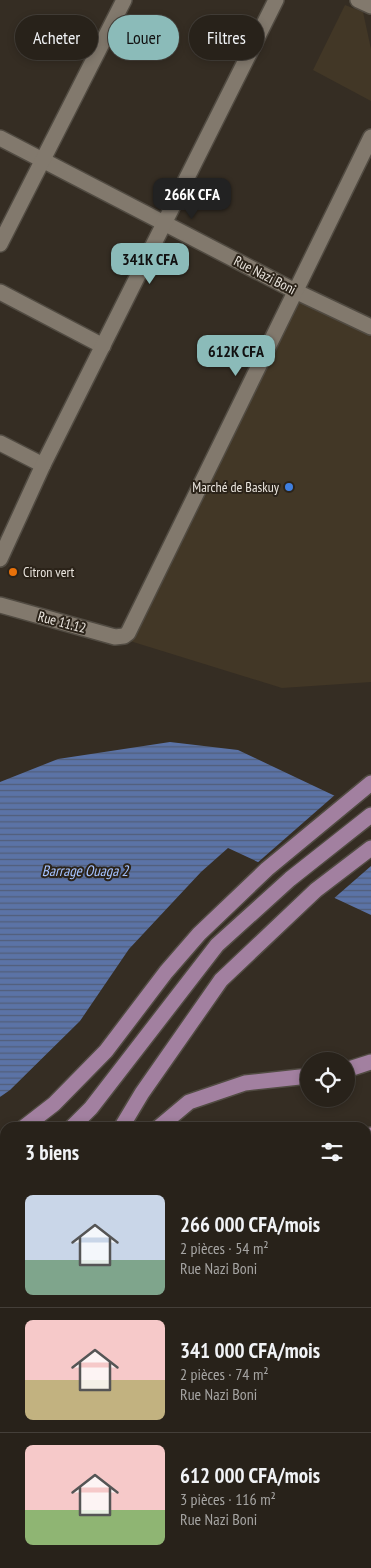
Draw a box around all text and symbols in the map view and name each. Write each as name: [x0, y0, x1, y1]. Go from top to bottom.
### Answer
chip: Acheter: [15, 15, 98, 60]
chip: Louer: [108, 15, 179, 60]
chip: Filtres: [189, 15, 264, 60]
pin: 266K CFA: [140, 178, 244, 220]
text: 266K CFA: [164, 184, 220, 204]
pin: 341K CFA: [98, 242, 202, 285]
text: 341K CFA: [122, 249, 178, 269]
street label: Rue Nazi Boni: [231, 252, 299, 298]
pin: 612K CFA: [184, 334, 288, 377]
text: 612K CFA: [208, 341, 264, 361]
place label: Marché de Baskuy: [192, 478, 280, 496]
marker: Marché de Baskuy: [283, 481, 295, 493]
place label: Citron vert: [23, 563, 75, 581]
marker: Citron vert: [7, 566, 19, 578]
street label: Rue 11.12: [36, 607, 88, 637]
water label: Barrage Ouaga 2: [42, 861, 129, 880]
map controls: [300, 1052, 355, 1107]
button: locate: [300, 1052, 355, 1107]
icon: filters: [318, 1138, 346, 1166]
text: 3 biens: [25, 1139, 79, 1166]
text: 266 000 CFA/mois: [180, 1211, 320, 1238]
icon: home: [65, 1215, 125, 1275]
text: 2 pièces · 54 m²: [180, 1238, 269, 1258]
text: Rue Nazi Boni: [180, 1258, 257, 1278]
text: 341 000 CFA/mois: [180, 1337, 320, 1364]
icon: home: [65, 1340, 125, 1400]
text: 2 pièces · 74 m²: [180, 1364, 269, 1384]
text: Rue Nazi Boni: [180, 1384, 257, 1404]
text: 612 000 CFA/mois: [180, 1462, 320, 1489]
icon: home: [65, 1465, 125, 1525]
text: 3 pièces · 116 m²: [180, 1489, 276, 1509]
text: Rue Nazi Boni: [180, 1509, 257, 1529]

